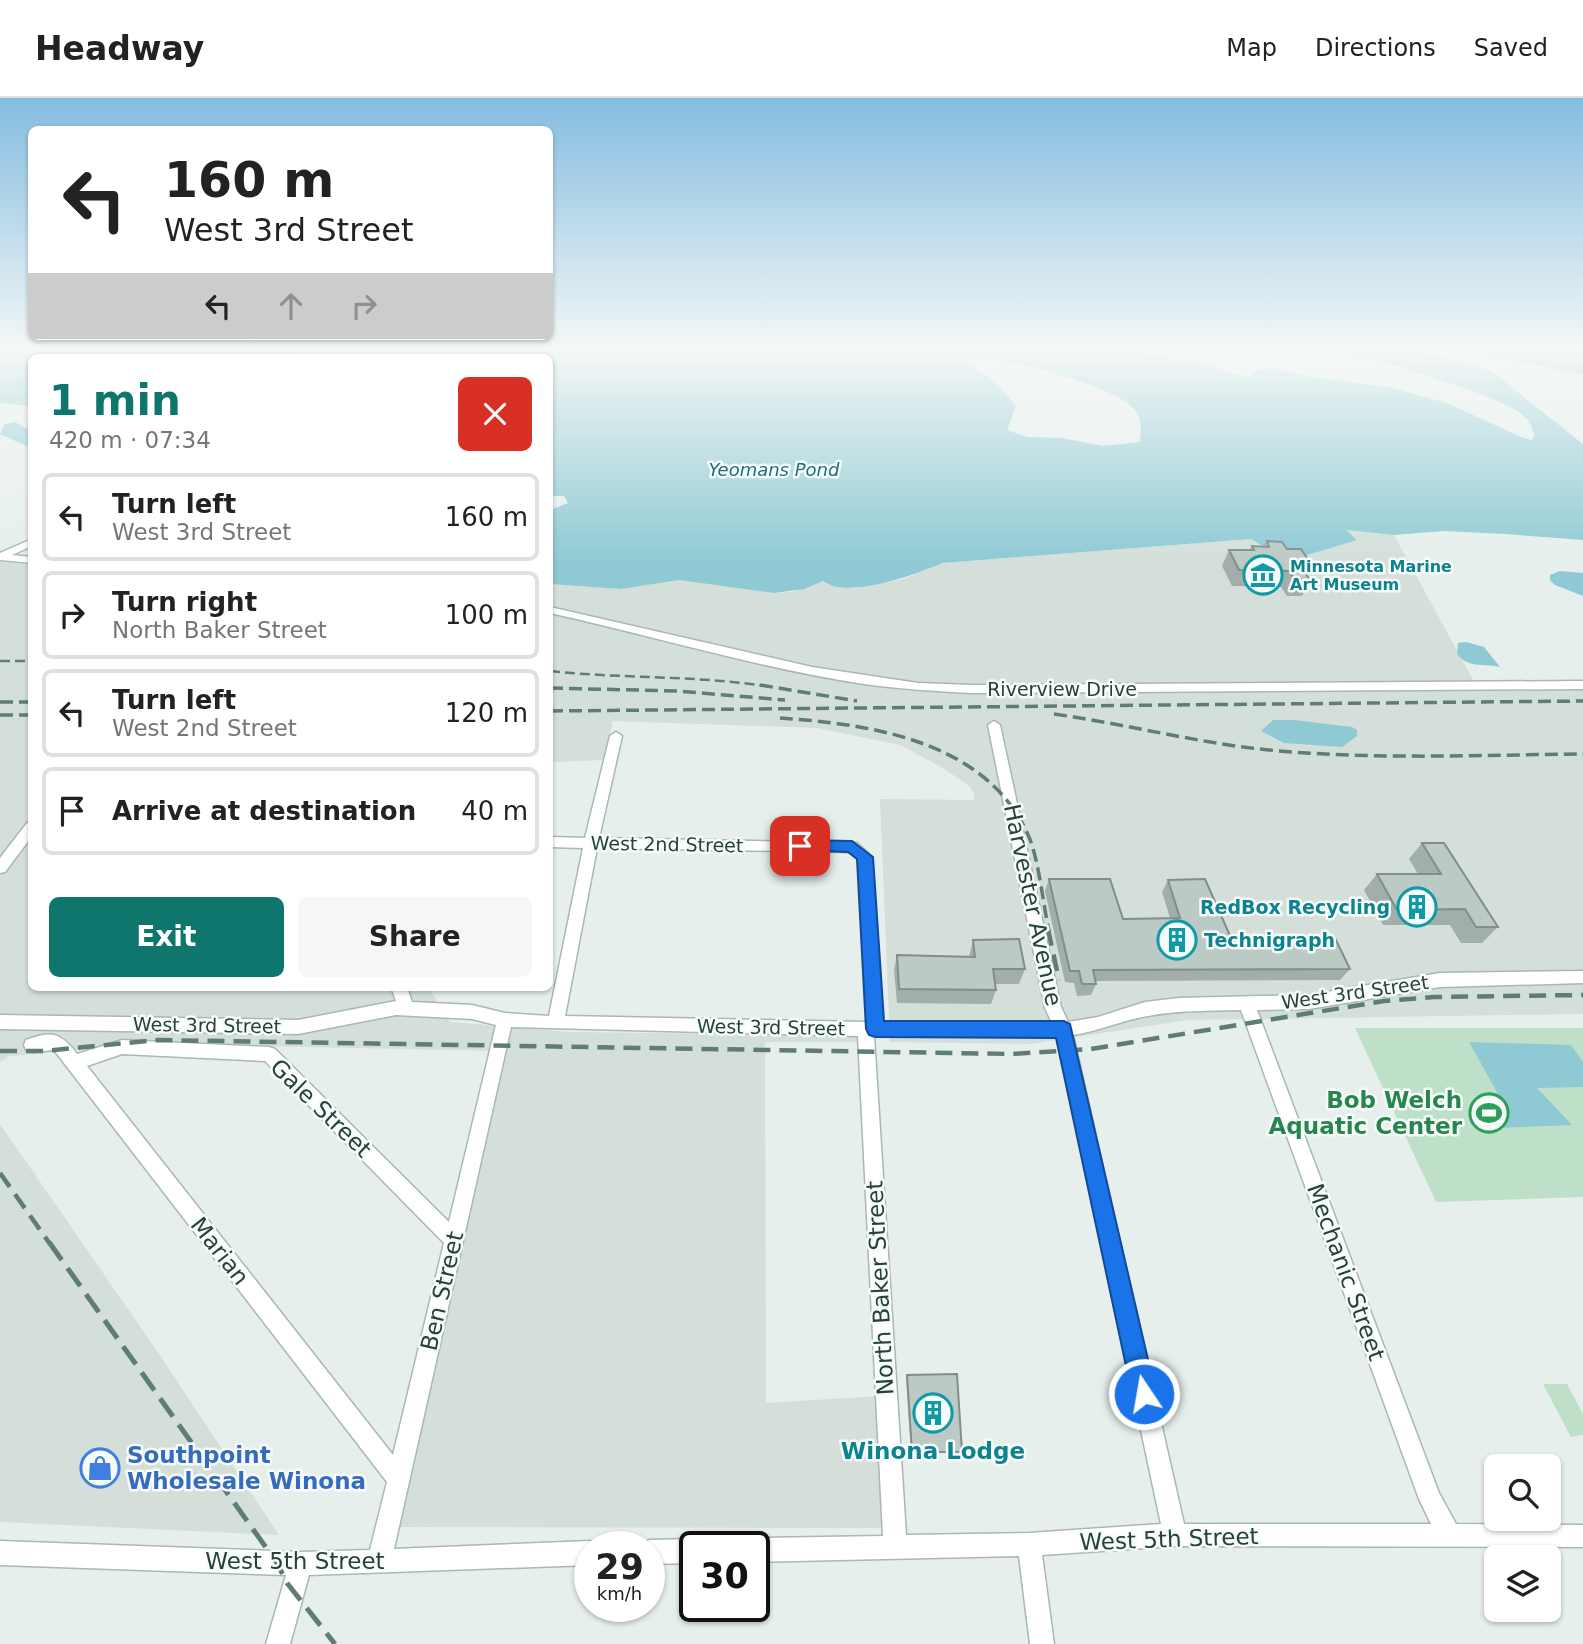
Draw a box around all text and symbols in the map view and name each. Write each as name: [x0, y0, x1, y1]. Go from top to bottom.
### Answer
text: Headway: [35, 29, 204, 68]
text: Map: [1226, 34, 1277, 62]
text: Directions: [1315, 34, 1436, 62]
text: Saved: [1474, 34, 1548, 62]
text: 160 m: [164, 152, 334, 209]
icon: left: [49, 154, 140, 245]
text: West 3rd Street: [164, 211, 414, 249]
icon: left: [199, 287, 237, 325]
icon: ahead: [272, 287, 310, 325]
icon: right: [345, 287, 383, 325]
text: 1 min: [49, 376, 181, 425]
button: close: [458, 377, 532, 451]
text: 420 m · 07:34: [49, 427, 211, 453]
water label: Yeomans Pond: [709, 459, 840, 480]
text: Turn left: [112, 489, 236, 519]
icon: left: [53, 498, 91, 536]
text: 160 m: [445, 502, 528, 532]
text: West 3rd Street: [112, 519, 291, 545]
museum icon: Minnesota Marine Art Museum: [1242, 554, 1284, 596]
place label: Minnesota Marine Art Museum: [1290, 557, 1452, 594]
text: Turn right: [112, 587, 257, 617]
icon: right: [53, 596, 91, 634]
text: 100 m: [445, 600, 528, 630]
text: North Baker Street: [112, 617, 327, 643]
street label: Riverview Drive: [987, 678, 1137, 700]
text: Turn left: [112, 685, 236, 715]
icon: left: [53, 694, 91, 732]
text: 120 m: [445, 698, 528, 728]
text: West 2nd Street: [112, 715, 297, 741]
icon: arrive: [53, 792, 91, 830]
text: Arrive at destination: [112, 796, 416, 826]
text: 40 m: [461, 796, 528, 826]
street label: Harvester Avenue: [999, 802, 1067, 1008]
pin: [770, 816, 830, 876]
icon: arrive: [781, 827, 819, 865]
street label: West 2nd Street: [590, 832, 744, 856]
building icon: RedBox Recycling: [1396, 886, 1438, 928]
place label: RedBox Recycling: [1200, 896, 1390, 918]
button: Exit: [49, 897, 284, 977]
button: Share: [298, 897, 532, 977]
building icon: Technigraph: [1156, 919, 1198, 961]
place label: Technigraph: [1204, 929, 1335, 951]
street label: West 3rd Street: [1280, 971, 1430, 1013]
street label: West 3rd Street: [133, 1013, 281, 1037]
street label: West 3rd Street: [697, 1015, 845, 1039]
street label: Gale Street: [265, 1054, 377, 1162]
place label: Bob Welch Aquatic Center: [1269, 1087, 1463, 1139]
sports icon: Bob Welch Aquatic Center: [1468, 1092, 1510, 1134]
street label: North Baker Street: [861, 1180, 899, 1396]
street label: Mechanic Street: [1302, 1180, 1390, 1364]
street label: Marian: [186, 1212, 254, 1290]
street label: Ben Street: [416, 1229, 468, 1353]
position arrow: [1107, 1357, 1181, 1431]
building icon: Winona Lodge: [912, 1392, 954, 1434]
place label: Winona Lodge: [841, 1438, 1025, 1464]
place label: Southpoint Wholesale Winona: [127, 1442, 366, 1494]
shop icon: Southpoint Wholesale Winona: [79, 1447, 121, 1489]
map controls: [1484, 1454, 1561, 1622]
button: search: [1484, 1454, 1561, 1531]
street label: West 5th Street: [1079, 1523, 1259, 1555]
speed limit sign: 30: [679, 1531, 770, 1622]
button: layers: [1484, 1545, 1561, 1622]
text: 29: [595, 1547, 644, 1587]
street label: West 5th Street: [205, 1548, 385, 1574]
text: km/h: [597, 1583, 642, 1604]

